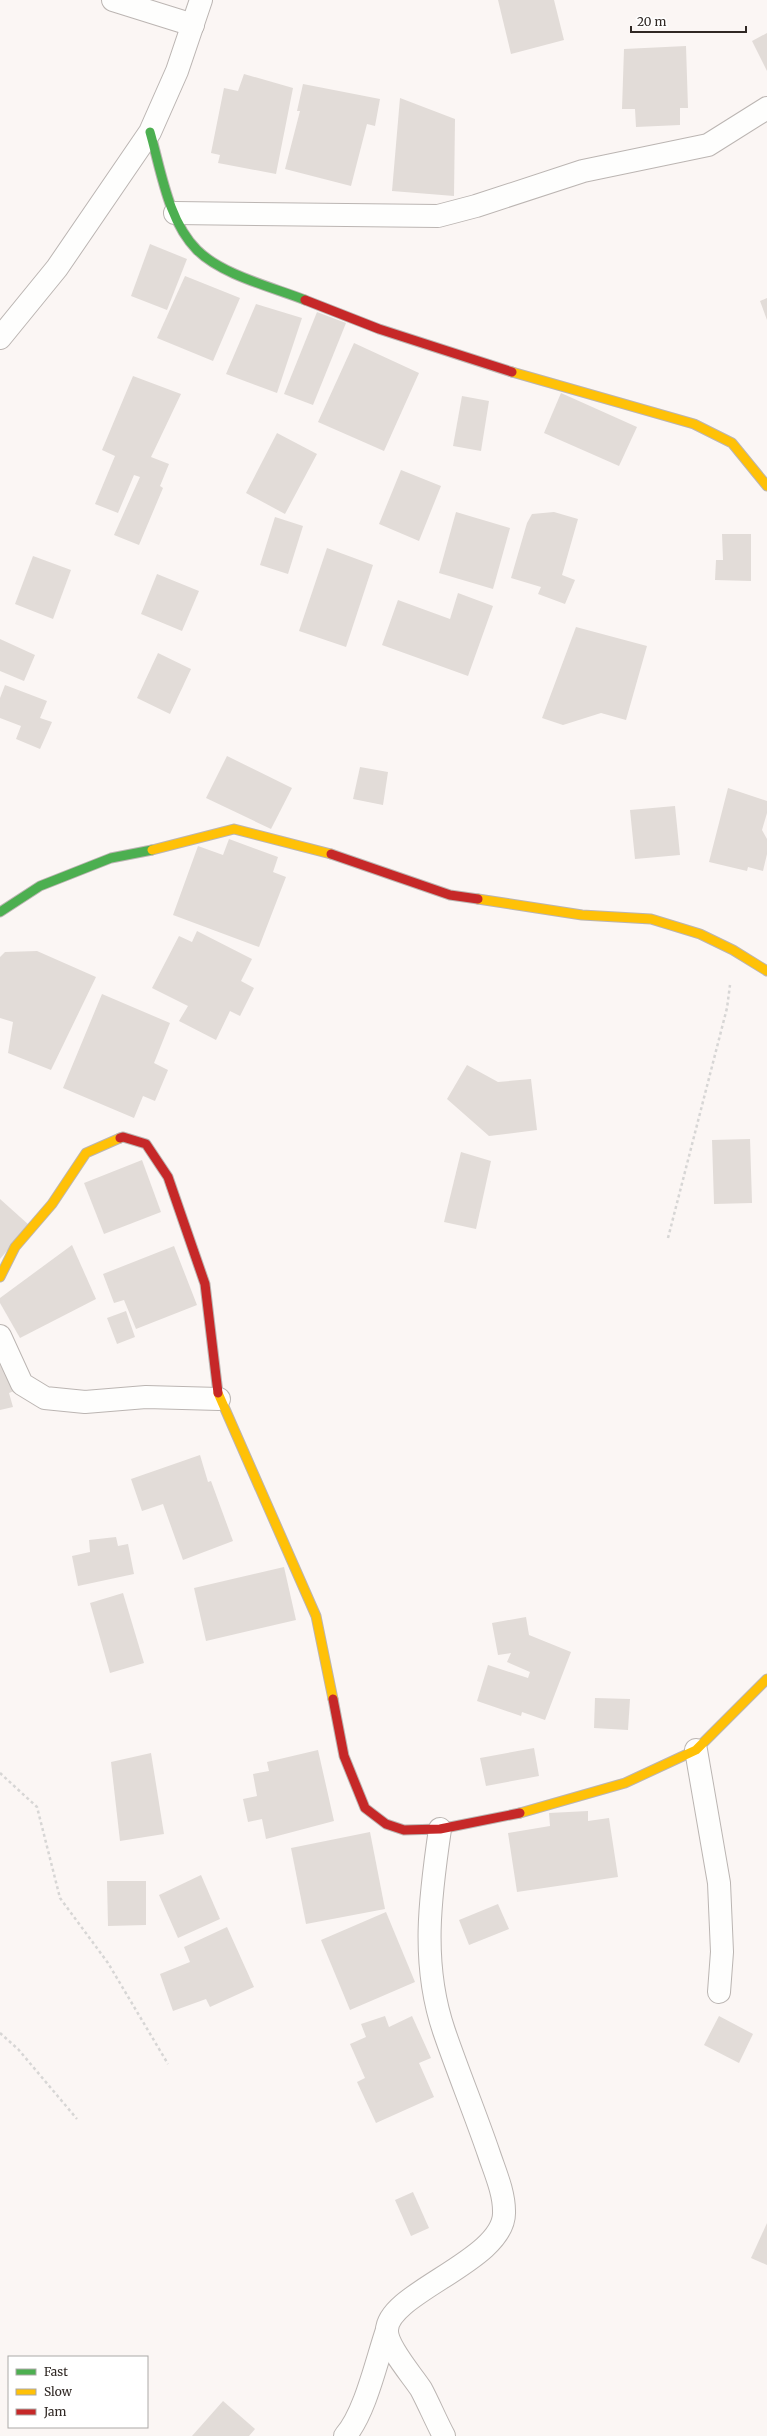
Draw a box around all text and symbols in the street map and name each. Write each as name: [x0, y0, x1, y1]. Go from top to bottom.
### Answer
scale bar: [631, 8, 746, 34]
text: 20 m: [637, 14, 666, 29]
legend: [8, 2356, 148, 2428]
text: Fast: [44, 2364, 68, 2379]
text: Slow: [44, 2384, 73, 2399]
text: Jam: [43, 2404, 67, 2419]

